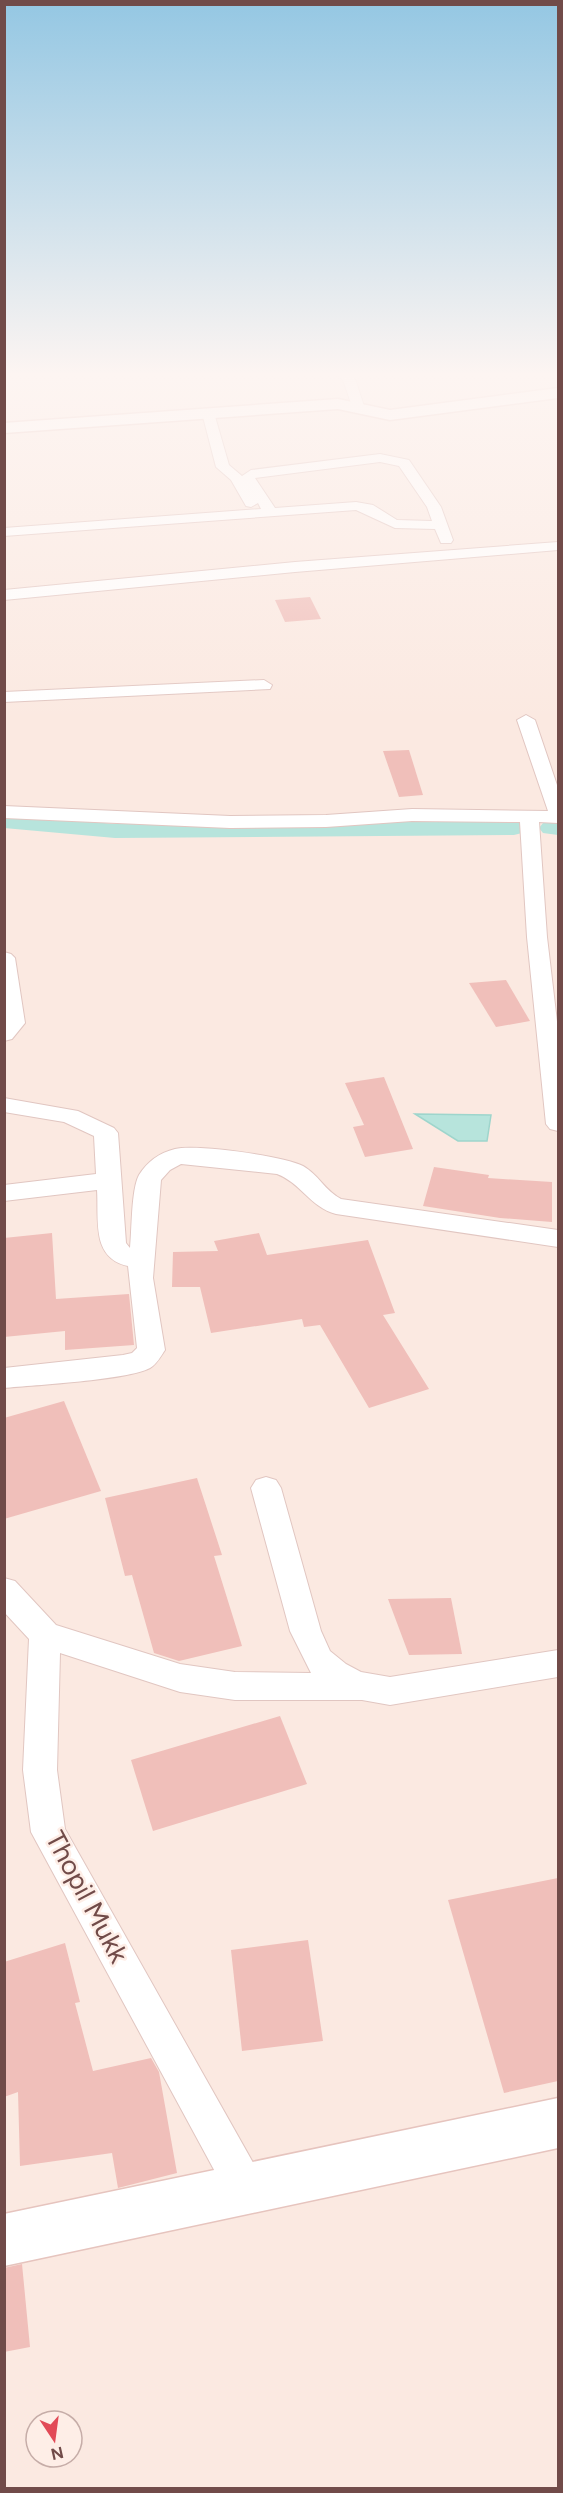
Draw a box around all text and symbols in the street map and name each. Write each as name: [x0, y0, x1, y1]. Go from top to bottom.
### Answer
street label: Thopil Mukk: [39, 1825, 136, 1969]
north arrow: [24, 2409, 84, 2469]
text: N: [49, 2442, 65, 2464]

